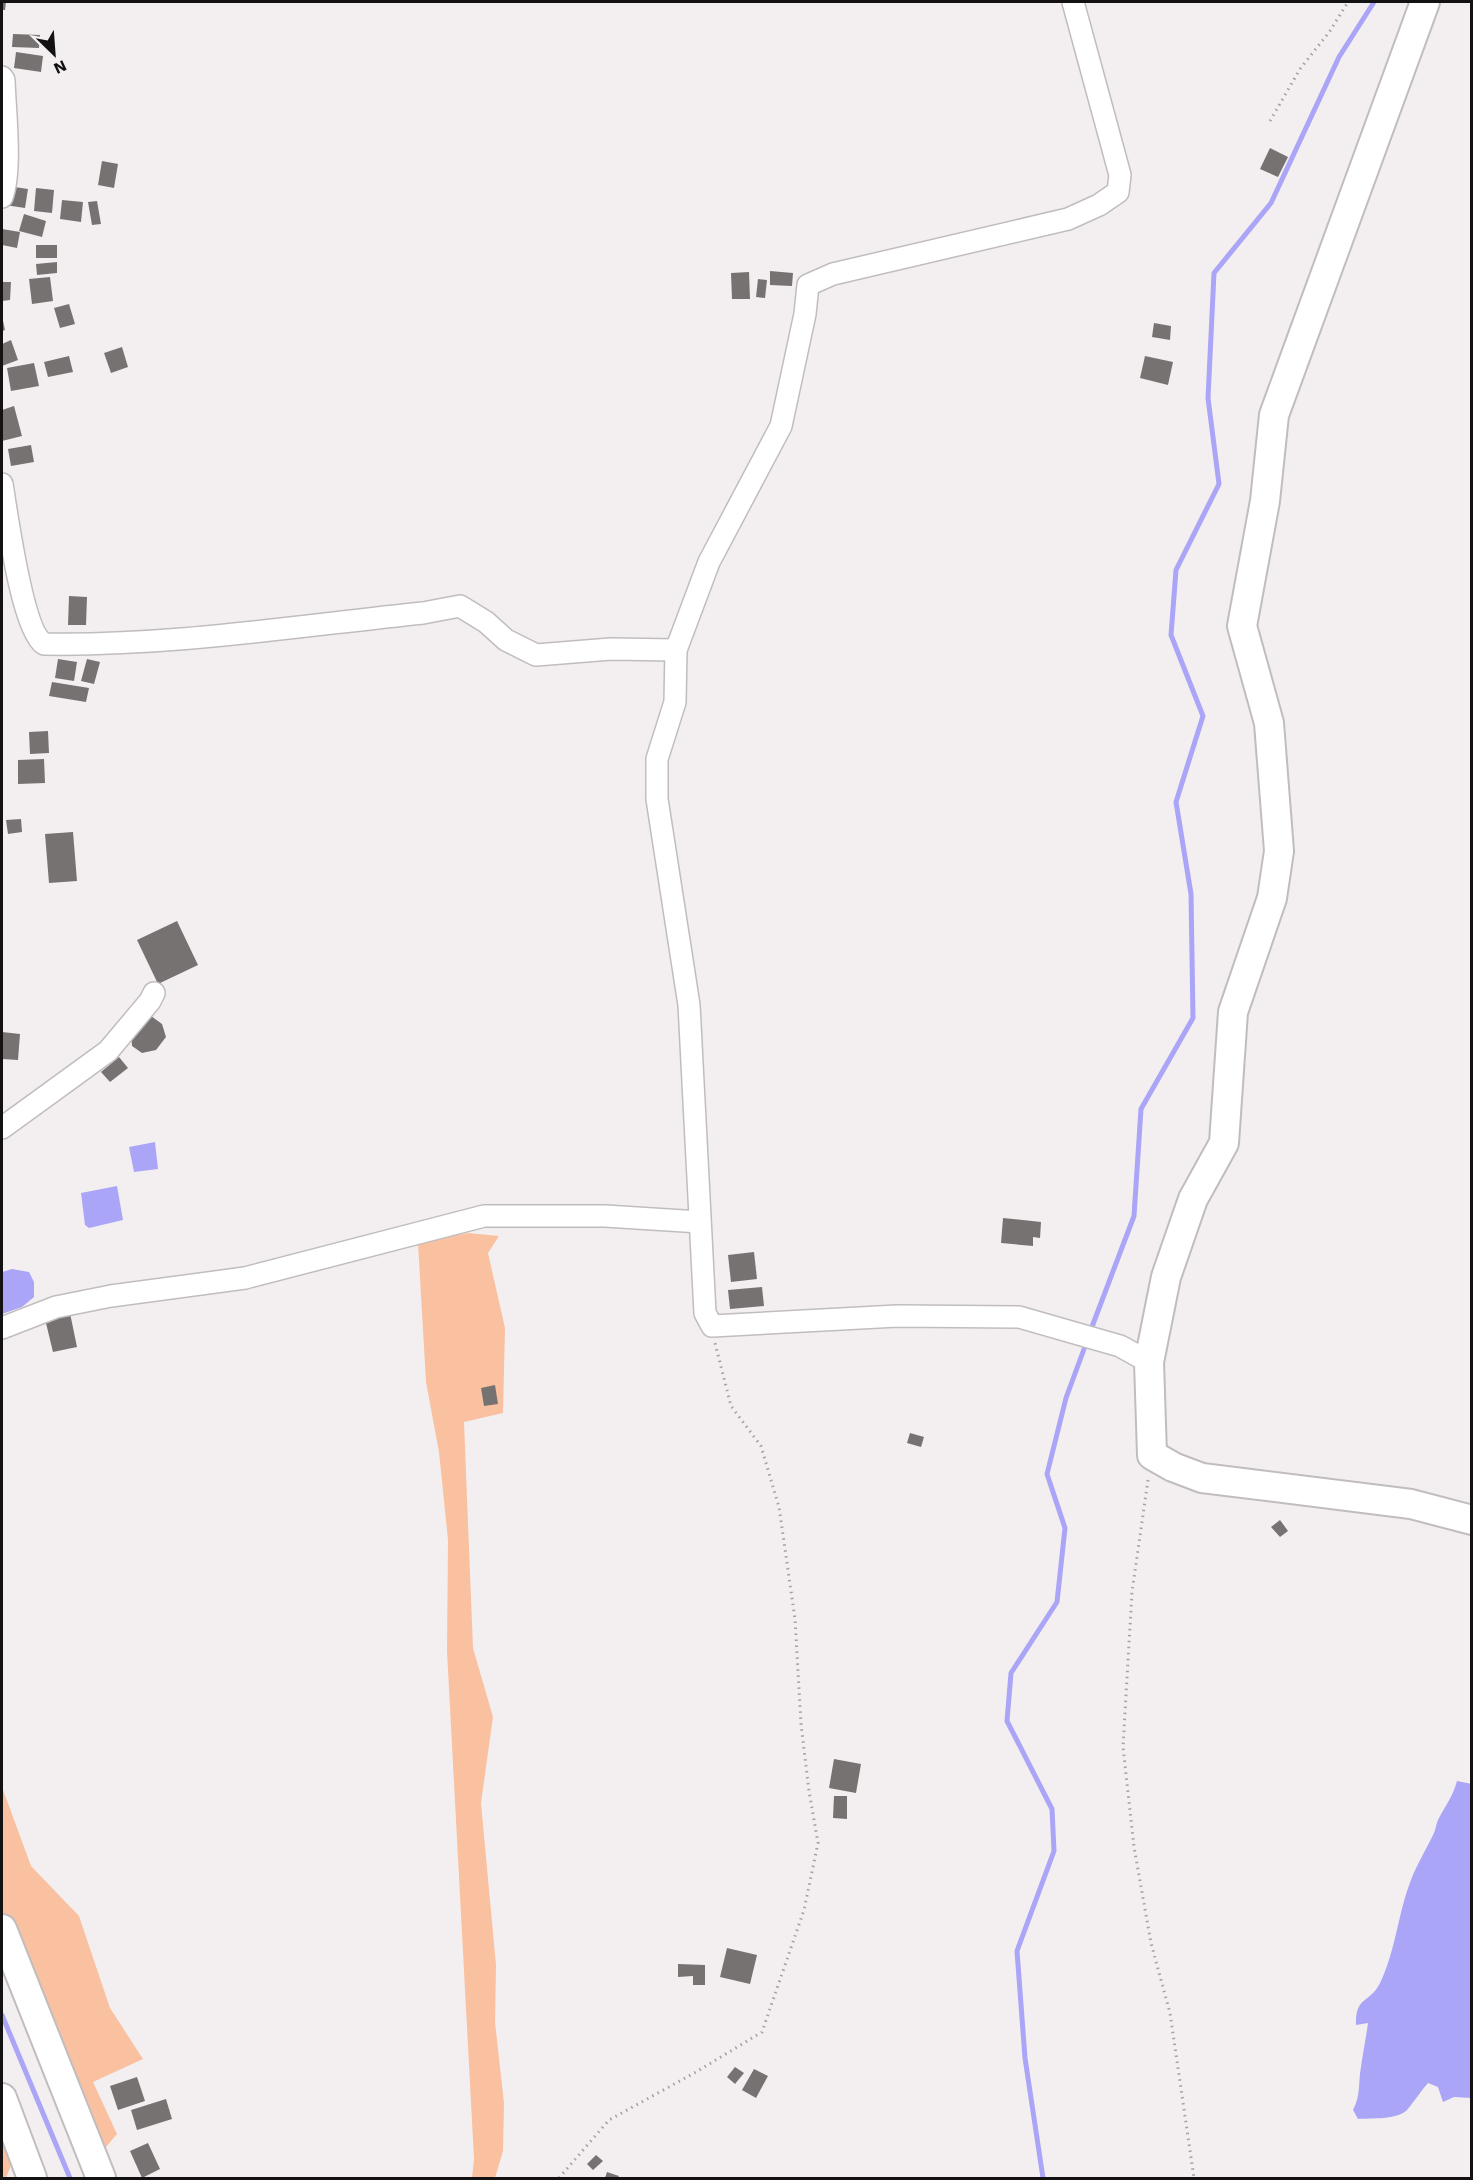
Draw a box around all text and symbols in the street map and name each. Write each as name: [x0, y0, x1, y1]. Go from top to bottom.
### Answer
north arrow: [24, 24, 84, 84]
text: N: [51, 56, 70, 78]

